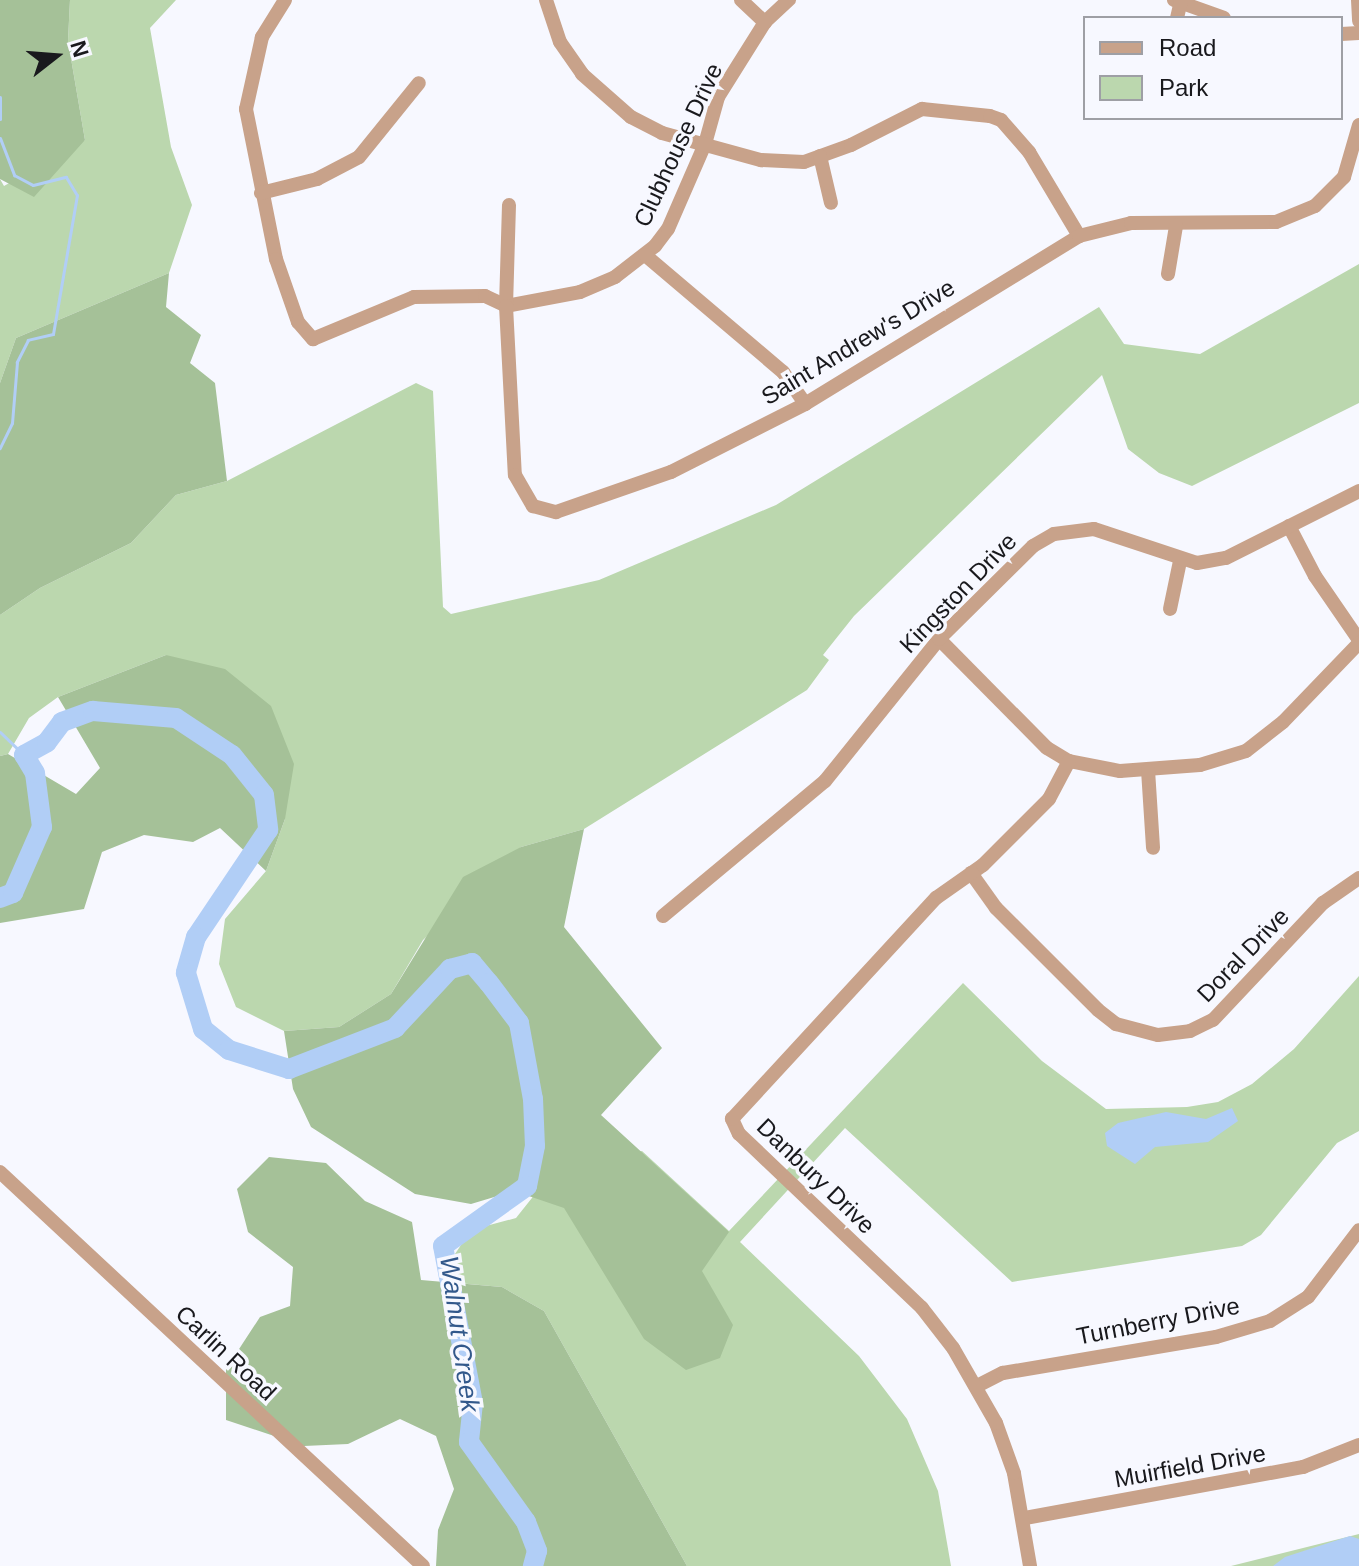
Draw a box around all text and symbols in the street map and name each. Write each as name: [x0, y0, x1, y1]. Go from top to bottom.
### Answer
north arrow: [16, 16, 96, 96]
legend: [1083, 16, 1343, 120]
text: Road: [1159, 34, 1216, 61]
text: N: [65, 38, 94, 60]
street label: Clubhouse Drive: [627, 59, 729, 231]
text: Park: [1159, 74, 1208, 101]
street label: Saint Andrew's Drive: [755, 272, 961, 412]
street label: Kingston Drive: [893, 527, 1023, 659]
street label: Doral Drive: [1191, 902, 1295, 1008]
street label: Danbury Drive: [751, 1112, 881, 1240]
water label: Walnut Creek: [433, 1254, 485, 1414]
street label: Turnberry Drive: [1074, 1291, 1242, 1351]
street label: Carlin Road: [170, 1299, 282, 1407]
street label: Muirfield Drive: [1112, 1439, 1268, 1493]

